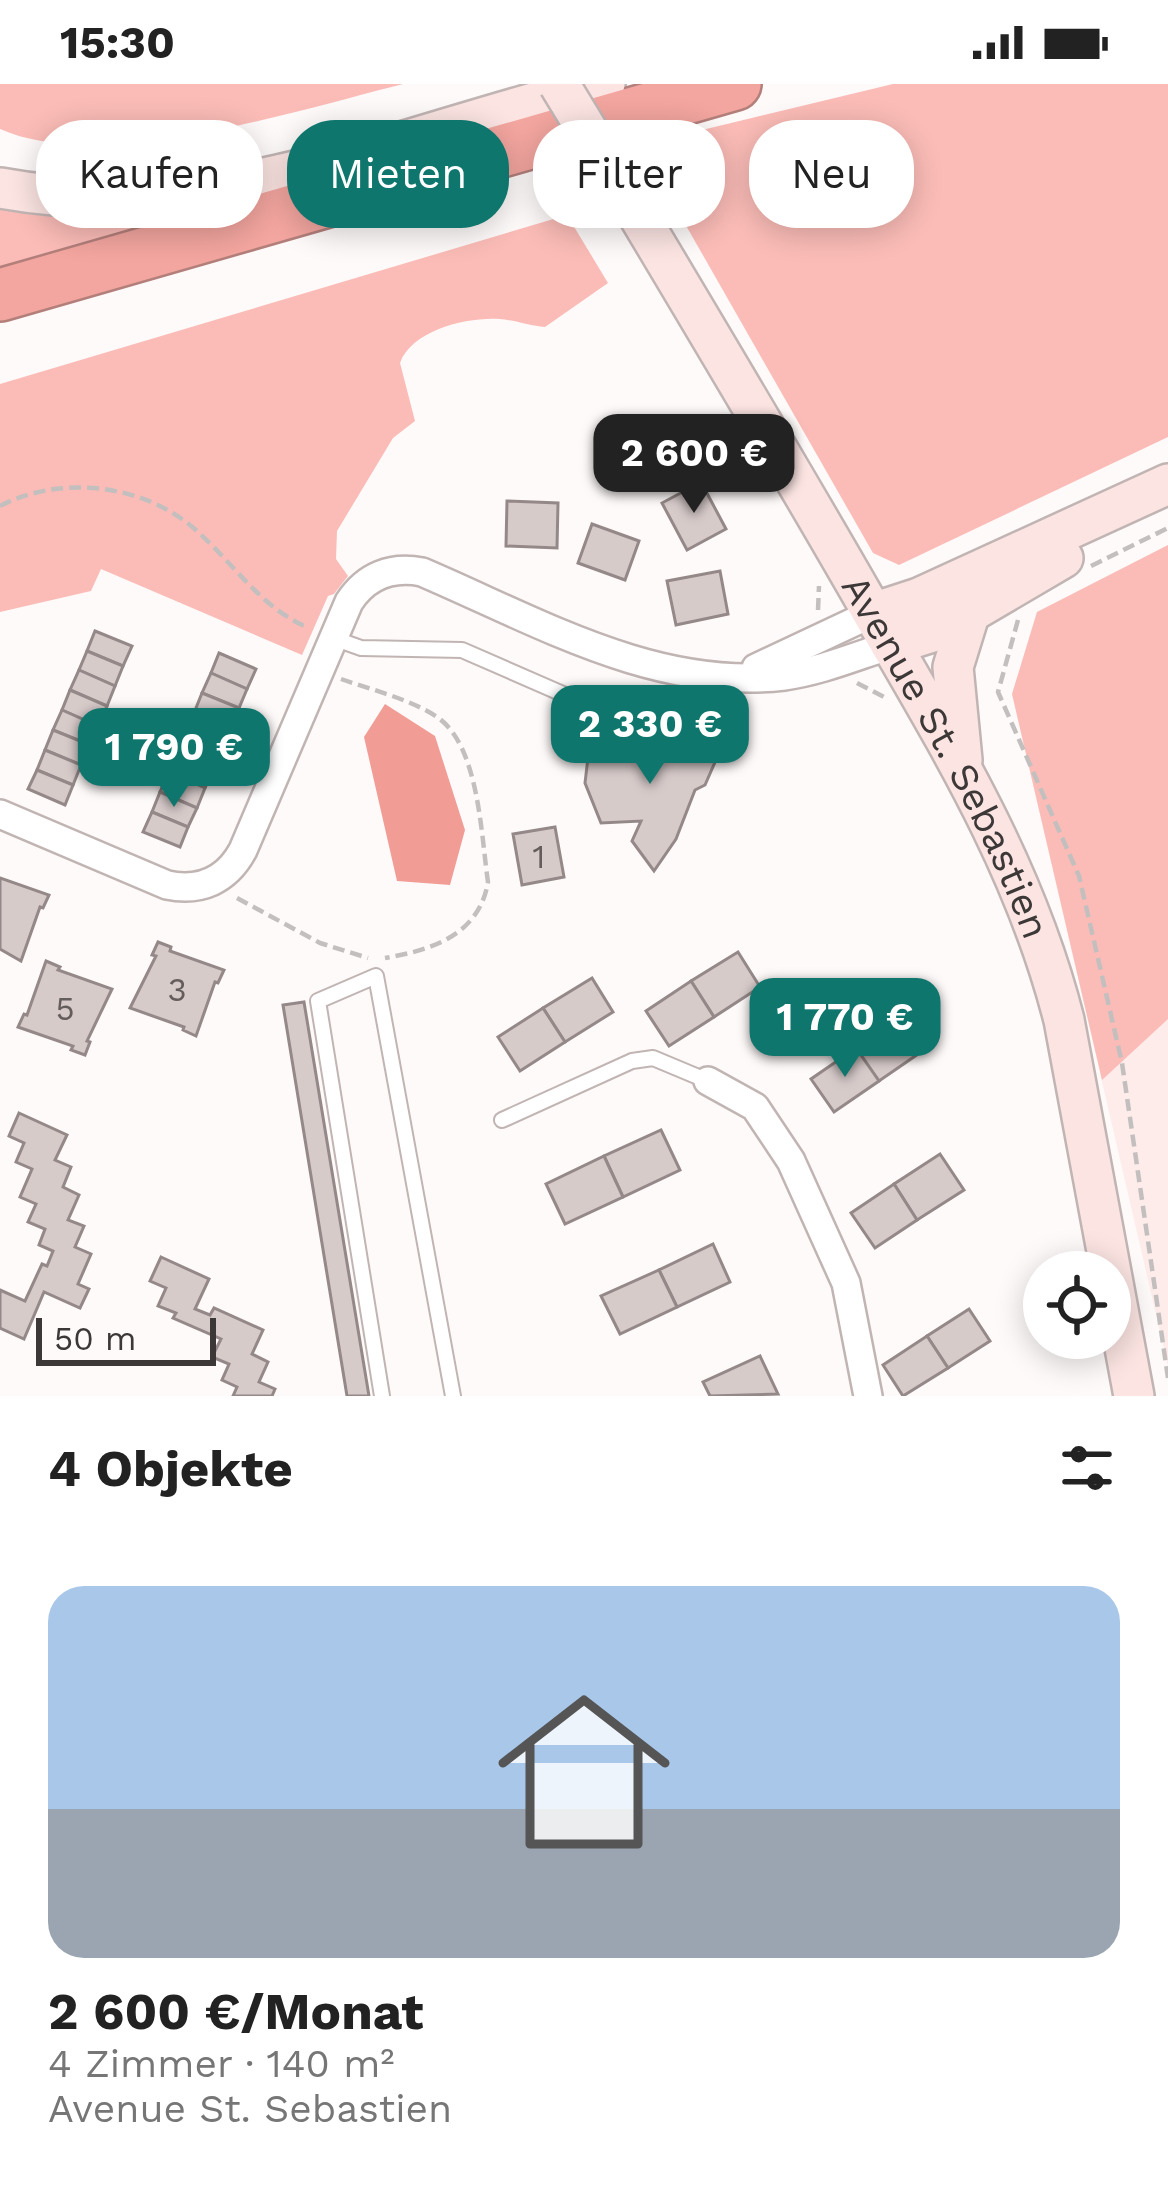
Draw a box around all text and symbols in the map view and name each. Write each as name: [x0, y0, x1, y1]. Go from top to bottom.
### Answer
text: 15:30: [60, 16, 175, 69]
chip: Kaufen: [36, 120, 263, 228]
chip: Mieten: [287, 120, 509, 228]
chip: Filter: [533, 120, 725, 228]
chip: Neu: [749, 120, 914, 228]
pin: 2 600 €: [583, 414, 805, 516]
text: 2 600 €: [620, 430, 768, 475]
street label: Avenue St. Sebastien: [833, 567, 1059, 945]
pin: 2 330 €: [539, 685, 761, 787]
text: 2 330 €: [578, 701, 722, 746]
pin: 1 790 €: [63, 708, 285, 810]
text: 1 790 €: [105, 724, 243, 769]
house number: 1: [533, 837, 545, 876]
house number: 3: [167, 970, 187, 1009]
pin: 1 770 €: [734, 978, 956, 1080]
house number: 5: [55, 989, 75, 1028]
text: 1 770 €: [777, 994, 913, 1039]
map controls: [1023, 1251, 1131, 1359]
button: locate: [1023, 1251, 1131, 1359]
scale bar: [36, 1312, 216, 1365]
text: 50 m: [54, 1319, 136, 1358]
icon: filters: [1054, 1435, 1120, 1501]
text: 4 Objekte: [48, 1439, 293, 1498]
icon: home: [476, 1664, 692, 1880]
text: 2 600 €/Monat: [48, 1982, 424, 2041]
text: 4 Zimmer · 140 m²: [48, 2041, 395, 2086]
text: Avenue St. Sebastien: [48, 2086, 452, 2131]

